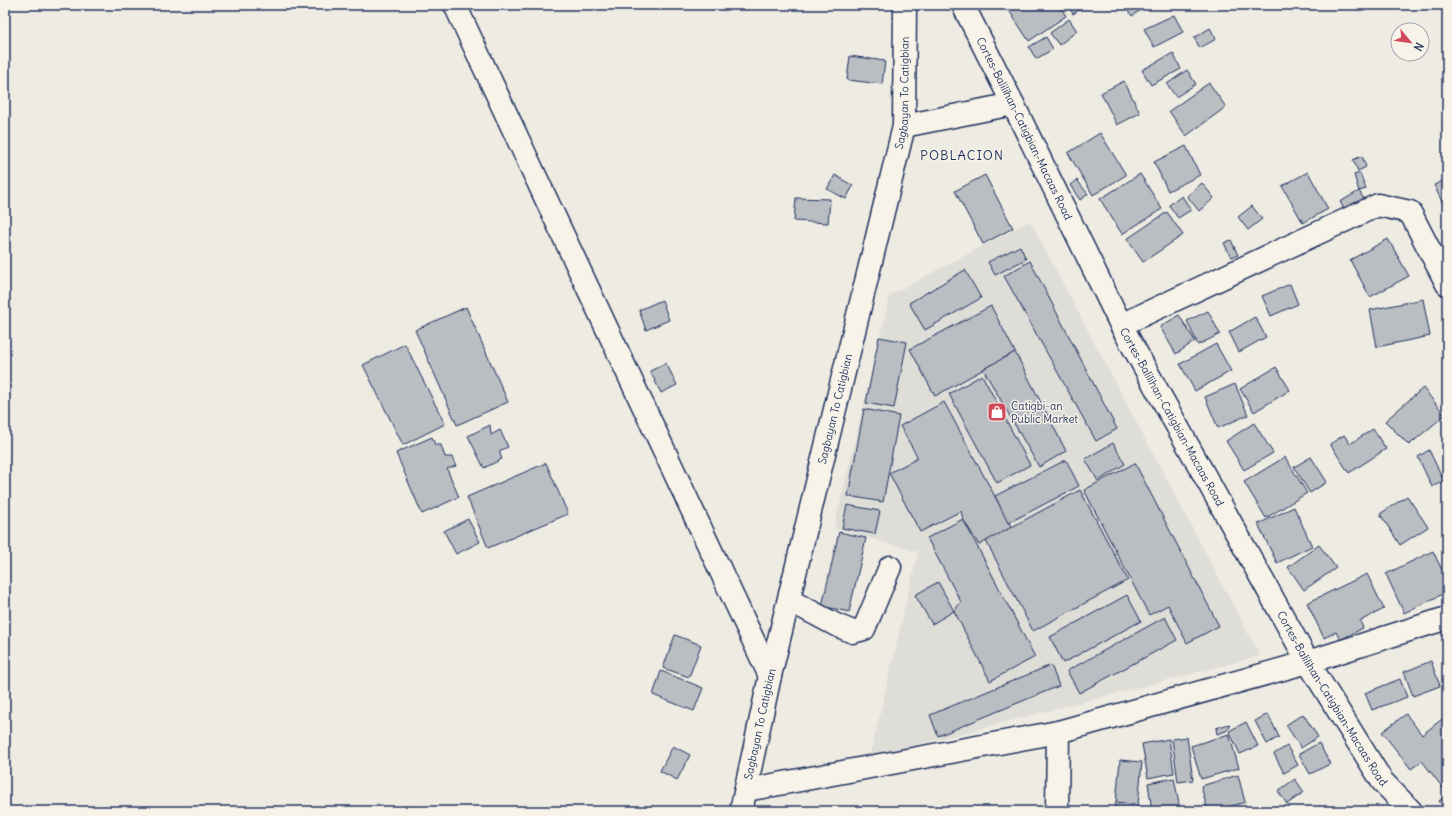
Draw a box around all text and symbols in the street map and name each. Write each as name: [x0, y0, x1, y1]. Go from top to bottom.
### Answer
north arrow: [1390, 22, 1430, 62]
street label: Cortes-Balilihan-Catigbian-Macaas Road: [973, 35, 1076, 223]
street label: Sagbayan To Catigbian: [892, 37, 912, 151]
text: N: [1411, 40, 1427, 54]
district label: POBLACION: [920, 147, 1004, 164]
street label: Cortes-Balilihan-Catigbian-Macaas Road: [1117, 325, 1227, 509]
street label: Sagbayan To Catigbian: [815, 352, 855, 466]
place label: Catigbi-an Public Market: [1011, 399, 1078, 426]
shop icon: Catigbi-an Public Market: [986, 401, 1008, 423]
street label: Cortes-Balilihan-Catigbian-Macaas Road: [1274, 608, 1391, 790]
street label: Sagbayan To Catigbian: [741, 667, 779, 781]

